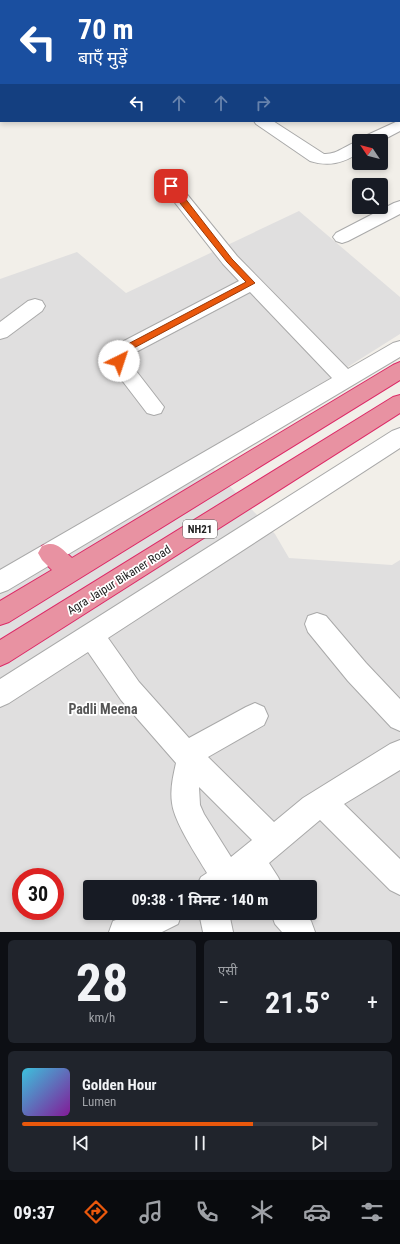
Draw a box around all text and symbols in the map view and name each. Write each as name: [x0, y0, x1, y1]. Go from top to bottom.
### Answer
text: 70 m: [78, 13, 134, 46]
icon: left: [12, 16, 64, 68]
text: बाएँ मुड़ें: [78, 47, 127, 68]
icon: left: [126, 92, 148, 114]
icon: ahead: [168, 92, 190, 114]
icon: ahead: [210, 92, 232, 114]
icon: right: [252, 92, 274, 114]
north arrow: [352, 134, 388, 170]
map controls: [352, 134, 388, 214]
pin: [154, 169, 188, 203]
icon: arrive: [160, 175, 182, 197]
button: search: [352, 178, 388, 214]
position arrow: [98, 340, 140, 382]
road number: NH21: [183, 520, 217, 538]
street label: Agra Jaipur Bikaner Road: [65, 542, 173, 618]
district label: Padli Meena: [68, 701, 138, 717]
speed limit sign: 30: [12, 868, 64, 920]
text: 09:38 · 1 मिनट · 140 m: [132, 891, 268, 909]
text: 28: [76, 953, 128, 1014]
text: एसी: [218, 963, 237, 978]
text: 21.5°: [265, 985, 331, 1020]
text: −: [218, 990, 229, 1015]
text: +: [367, 990, 378, 1015]
text: km/h: [89, 1010, 115, 1025]
text: Golden Hour: [82, 1076, 157, 1094]
text: Lumen: [82, 1094, 116, 1109]
icon: previous: [70, 1132, 92, 1154]
icon: pause: [189, 1132, 211, 1154]
icon: next: [308, 1132, 330, 1154]
icon: directions: [82, 1198, 110, 1226]
icon: music: [137, 1198, 165, 1226]
icon: phone: [193, 1198, 221, 1226]
icon: climate: [248, 1198, 276, 1226]
icon: car: [303, 1198, 331, 1226]
icon: filters: [358, 1198, 386, 1226]
text: 09:37: [14, 1202, 55, 1223]

